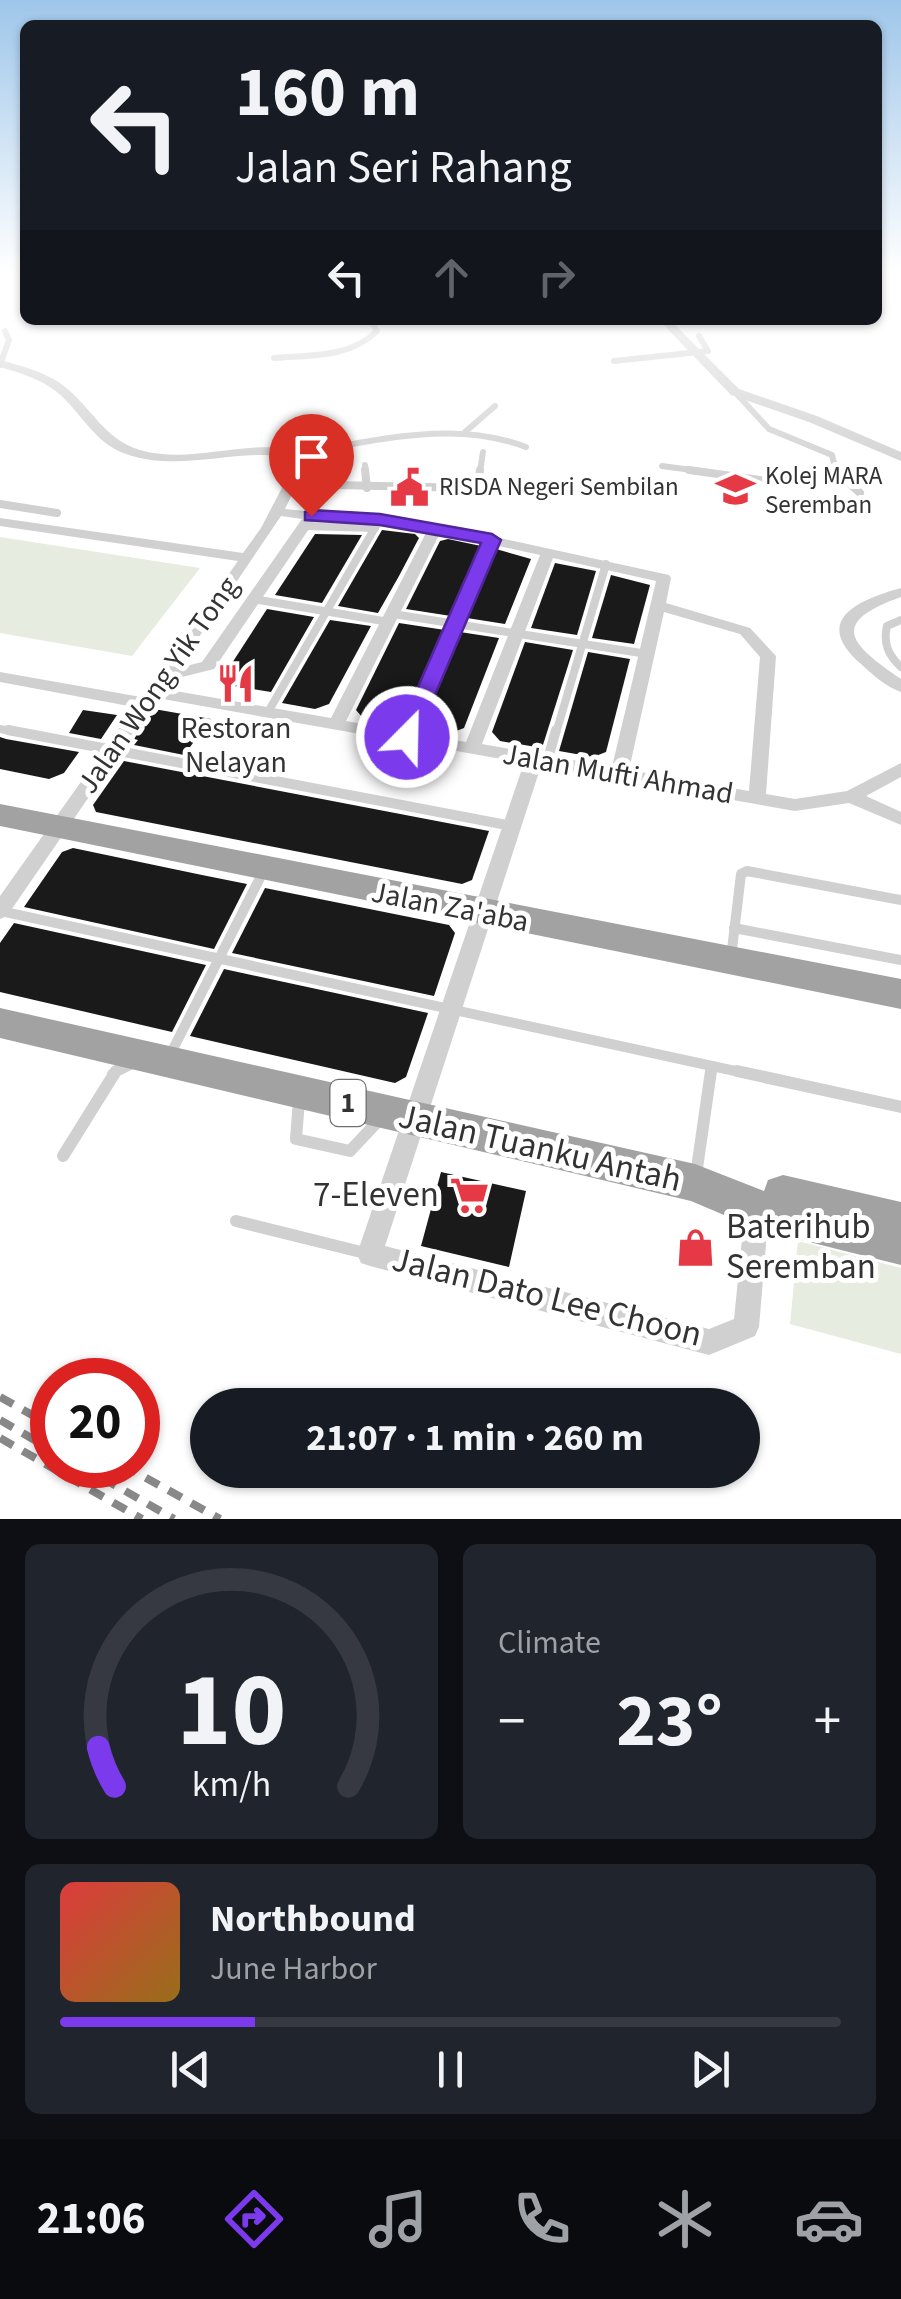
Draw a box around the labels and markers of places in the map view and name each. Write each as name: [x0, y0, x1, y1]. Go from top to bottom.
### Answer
pin: [269, 414, 354, 517]
place label: Kolej MARA Seremban: [765, 458, 883, 523]
public building icon: RISDA Negeri Sembilan: [388, 466, 430, 508]
place label: RISDA Negeri Sembilan: [439, 469, 679, 505]
school or university icon: Kolej MARA Seremban: [714, 469, 756, 511]
restaurant icon: Restoran Nelayan: [215, 663, 257, 705]
place label: Restoran Nelayan: [181, 707, 291, 784]
place label: 7-Eleven: [313, 1170, 439, 1220]
supermarket icon: 7-Eleven: [448, 1174, 490, 1216]
place label: Baterihub Seremban: [726, 1202, 876, 1292]
shop icon: Baterihub Seremban: [675, 1226, 717, 1268]

